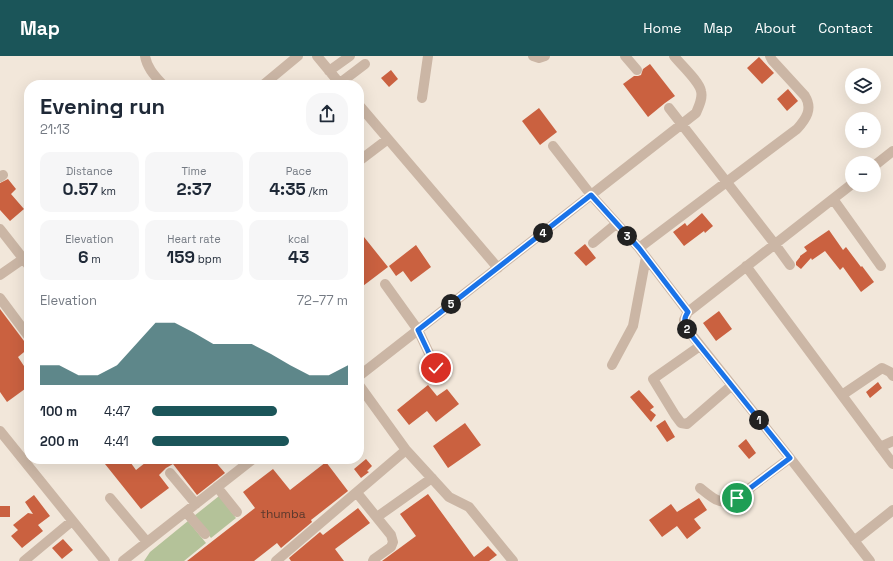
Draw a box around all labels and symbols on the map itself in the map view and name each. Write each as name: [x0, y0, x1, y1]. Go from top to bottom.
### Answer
pin: 4: [533, 223, 553, 243]
pin: 3: [617, 226, 637, 246]
pin: 5: [441, 294, 461, 314]
pin: 2: [677, 319, 697, 339]
pin: [419, 351, 453, 385]
pin: 1: [749, 410, 769, 430]
pin: [720, 481, 754, 515]
house number: thumba: [260, 506, 306, 522]

